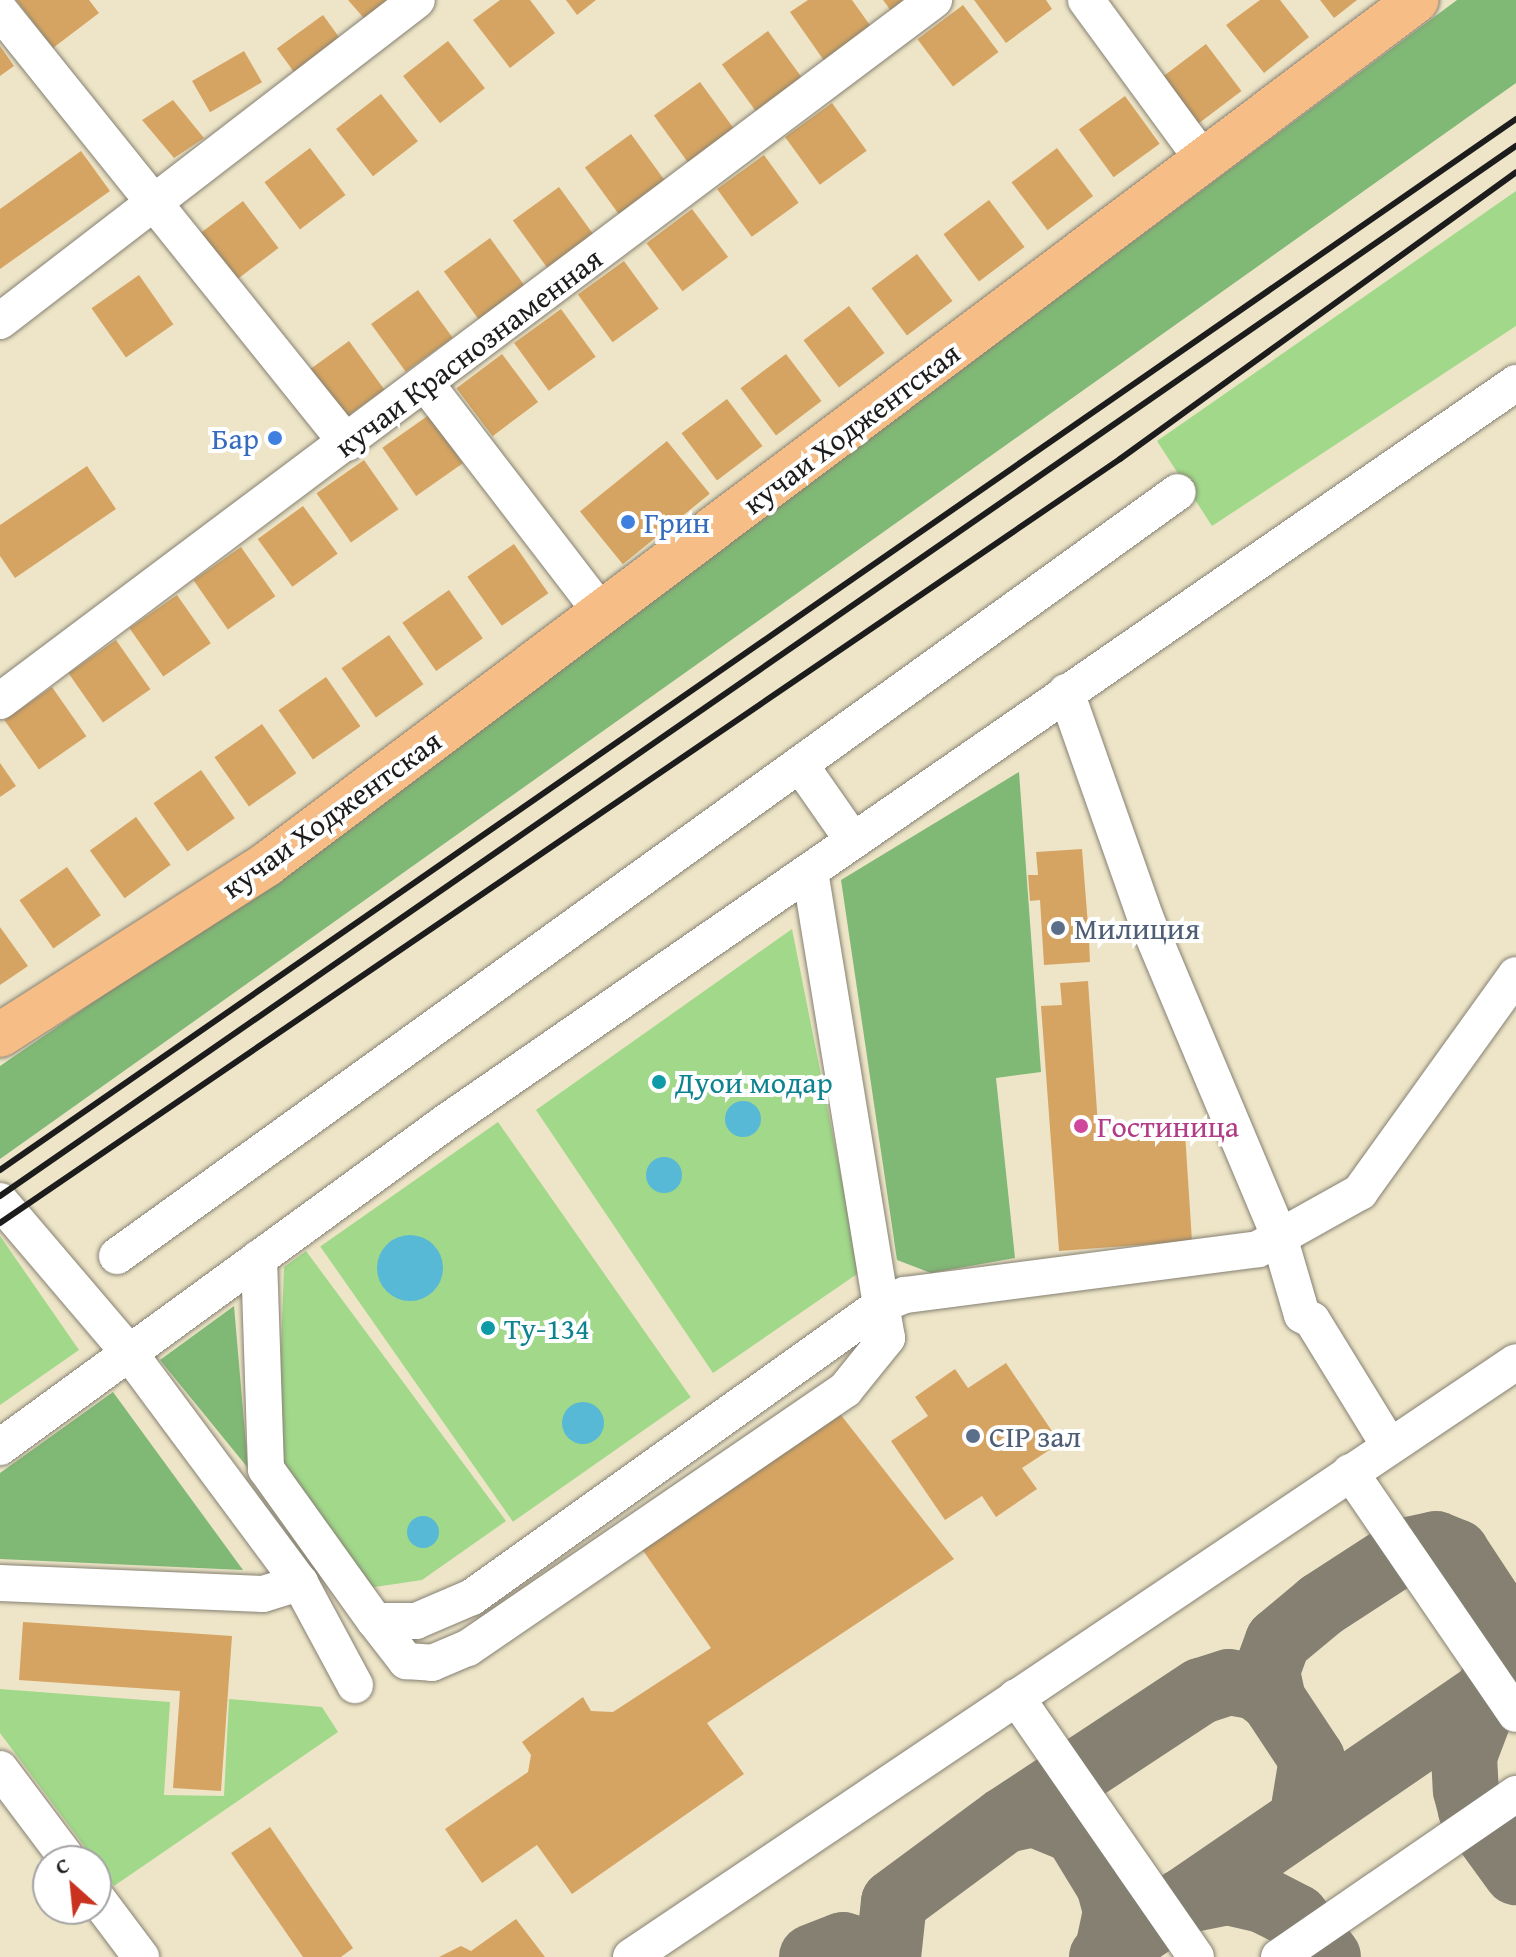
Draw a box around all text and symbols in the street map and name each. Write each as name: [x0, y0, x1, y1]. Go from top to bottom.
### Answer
street label: кучаи Краснознаменная: [327, 240, 609, 464]
street label: кучаи Ходжентская: [735, 335, 967, 521]
place label: Бар: [212, 420, 259, 456]
marker: Бар: [266, 429, 284, 447]
place label: Грин: [644, 504, 710, 540]
marker: Грин: [619, 513, 637, 531]
street label: кучаи Ходжентская: [214, 722, 448, 906]
place label: Милиция: [1074, 910, 1200, 946]
marker: Милиция: [1049, 919, 1067, 937]
place label: Дуои модар: [675, 1064, 833, 1100]
marker: Дуои модар: [650, 1073, 668, 1091]
place label: Гостиница: [1097, 1108, 1239, 1144]
marker: Гостиница: [1072, 1117, 1090, 1135]
place label: Ту-134: [504, 1310, 590, 1346]
marker: Ту-134: [479, 1319, 497, 1337]
place label: CIP зал: [989, 1418, 1081, 1454]
marker: CIP зал: [964, 1427, 982, 1445]
north arrow: [32, 1845, 112, 1925]
text: С: [49, 1848, 75, 1882]

